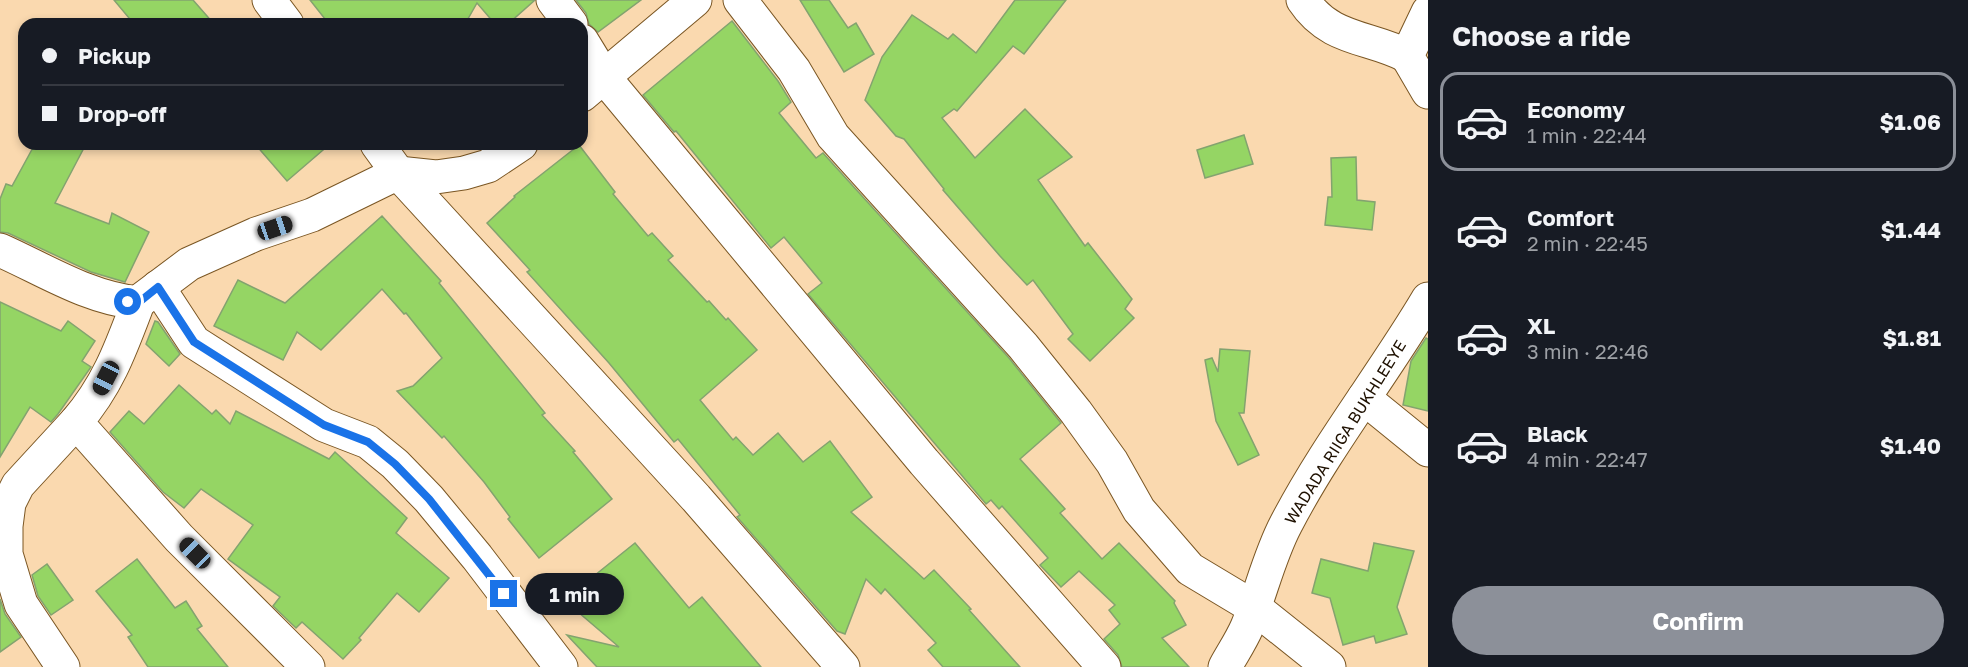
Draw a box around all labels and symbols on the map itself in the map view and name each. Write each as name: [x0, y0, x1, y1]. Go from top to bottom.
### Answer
car: [255, 214, 295, 242]
route start: [114, 288, 141, 315]
street label: WADADA RIIGA BUKHLEEYE: [1280, 336, 1410, 528]
car: [90, 358, 122, 398]
car: [176, 534, 214, 572]
callout: 1 min: [525, 573, 624, 615]
route end: [490, 580, 517, 607]

